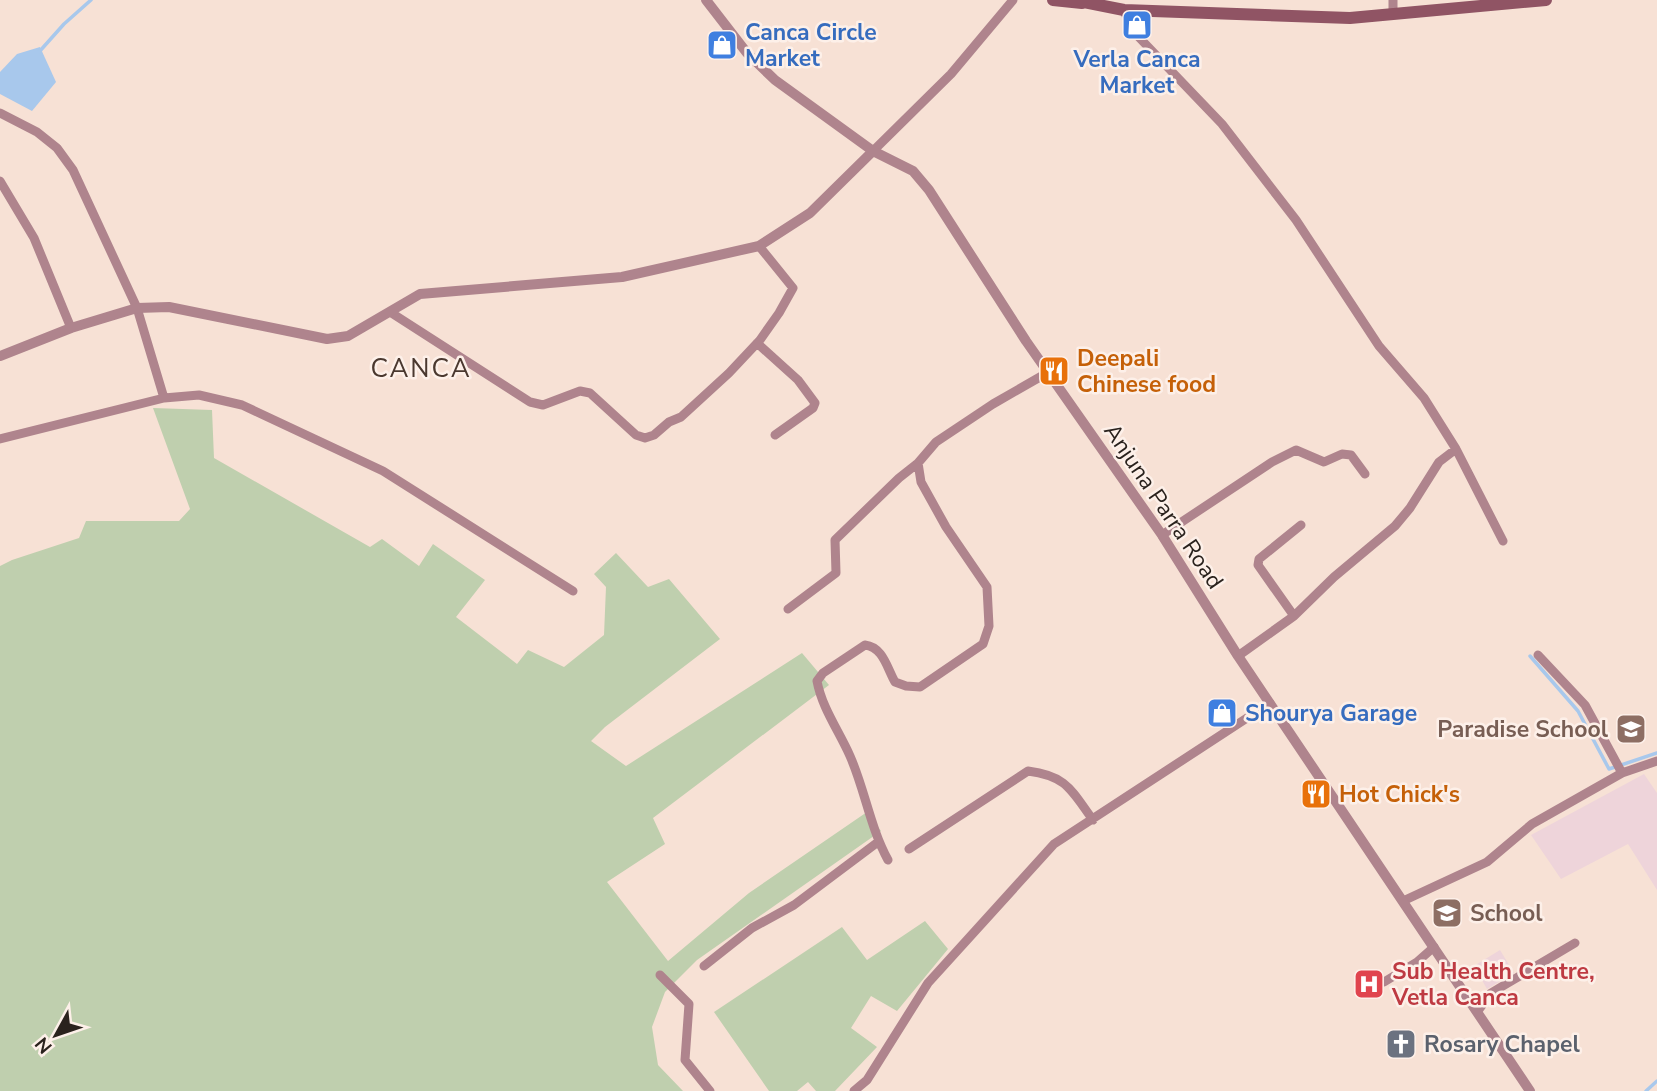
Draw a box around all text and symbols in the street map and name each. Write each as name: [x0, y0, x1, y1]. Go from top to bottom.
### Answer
shop icon: Verla Canca Market: [1120, 8, 1154, 42]
place label: Canca Circle Market: [745, 17, 877, 74]
shop icon: Canca Circle Market: [705, 28, 739, 62]
place label: Verla Canca Market: [1072, 44, 1201, 101]
place label: Deepali Chinese food: [1077, 343, 1216, 400]
district label: CANCA: [370, 351, 472, 386]
restaurant icon: Deepali Chinese food: [1037, 354, 1071, 388]
street label: Anjuna Parra Road: [1097, 417, 1231, 595]
shop icon: Shourya Garage: [1205, 696, 1239, 730]
place label: Shourya Garage: [1245, 698, 1417, 729]
school or university icon: Paradise School: [1614, 712, 1648, 746]
place label: Paradise School: [1437, 714, 1609, 745]
restaurant icon: Hot Chick's: [1299, 777, 1333, 811]
place label: Hot Chick's: [1339, 779, 1460, 810]
school or university icon: School: [1430, 896, 1464, 930]
place label: School: [1470, 898, 1543, 929]
place label: Sub Health Centre, Vetla Canca: [1391, 956, 1595, 1013]
hospital icon: Sub Health Centre, Vetla Canca: [1352, 967, 1386, 1001]
north arrow: [21, 1000, 91, 1070]
church icon: Rosary Chapel: [1384, 1027, 1418, 1061]
place label: Rosary Chapel: [1424, 1029, 1580, 1060]
text: N: [29, 1031, 58, 1059]

